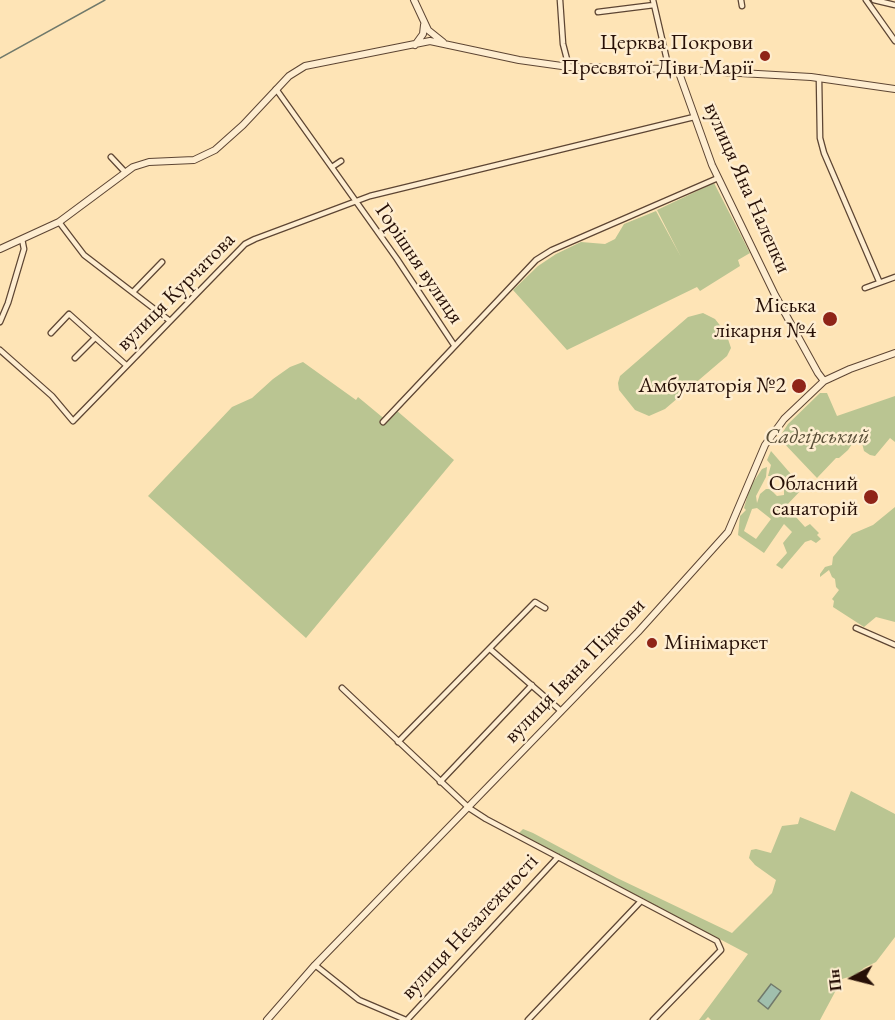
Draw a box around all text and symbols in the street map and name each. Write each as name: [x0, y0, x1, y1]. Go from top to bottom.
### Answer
place label: Церква Покрови Пресвятої Діви Марії: [561, 30, 753, 82]
marker: Церква Покрови Пресвятої Діви Марії: [758, 49, 772, 63]
street label: вулиця Яна Налепки: [697, 99, 797, 277]
street label: Горішня вулиця: [369, 199, 469, 329]
street label: вулиця Курчатова: [111, 227, 241, 357]
place label: Міська лікарня №4: [714, 293, 816, 344]
marker: Міська лікарня №4: [821, 310, 839, 328]
place label: Амбулаторія №2: [638, 373, 786, 399]
marker: Амбулаторія №2: [790, 377, 808, 395]
park label: Садгірський: [765, 424, 869, 450]
place label: Обласний санаторій: [769, 471, 858, 522]
marker: Обласний санаторій: [862, 488, 880, 506]
street label: вулиця Івана Підкови: [499, 593, 651, 749]
place label: Мінімаркет: [664, 630, 768, 656]
marker: Мінімаркет: [645, 636, 659, 650]
street label: вулиця Незалежності: [396, 849, 544, 1005]
north arrow: [823, 948, 883, 1008]
text: Пн: [823, 968, 846, 992]

